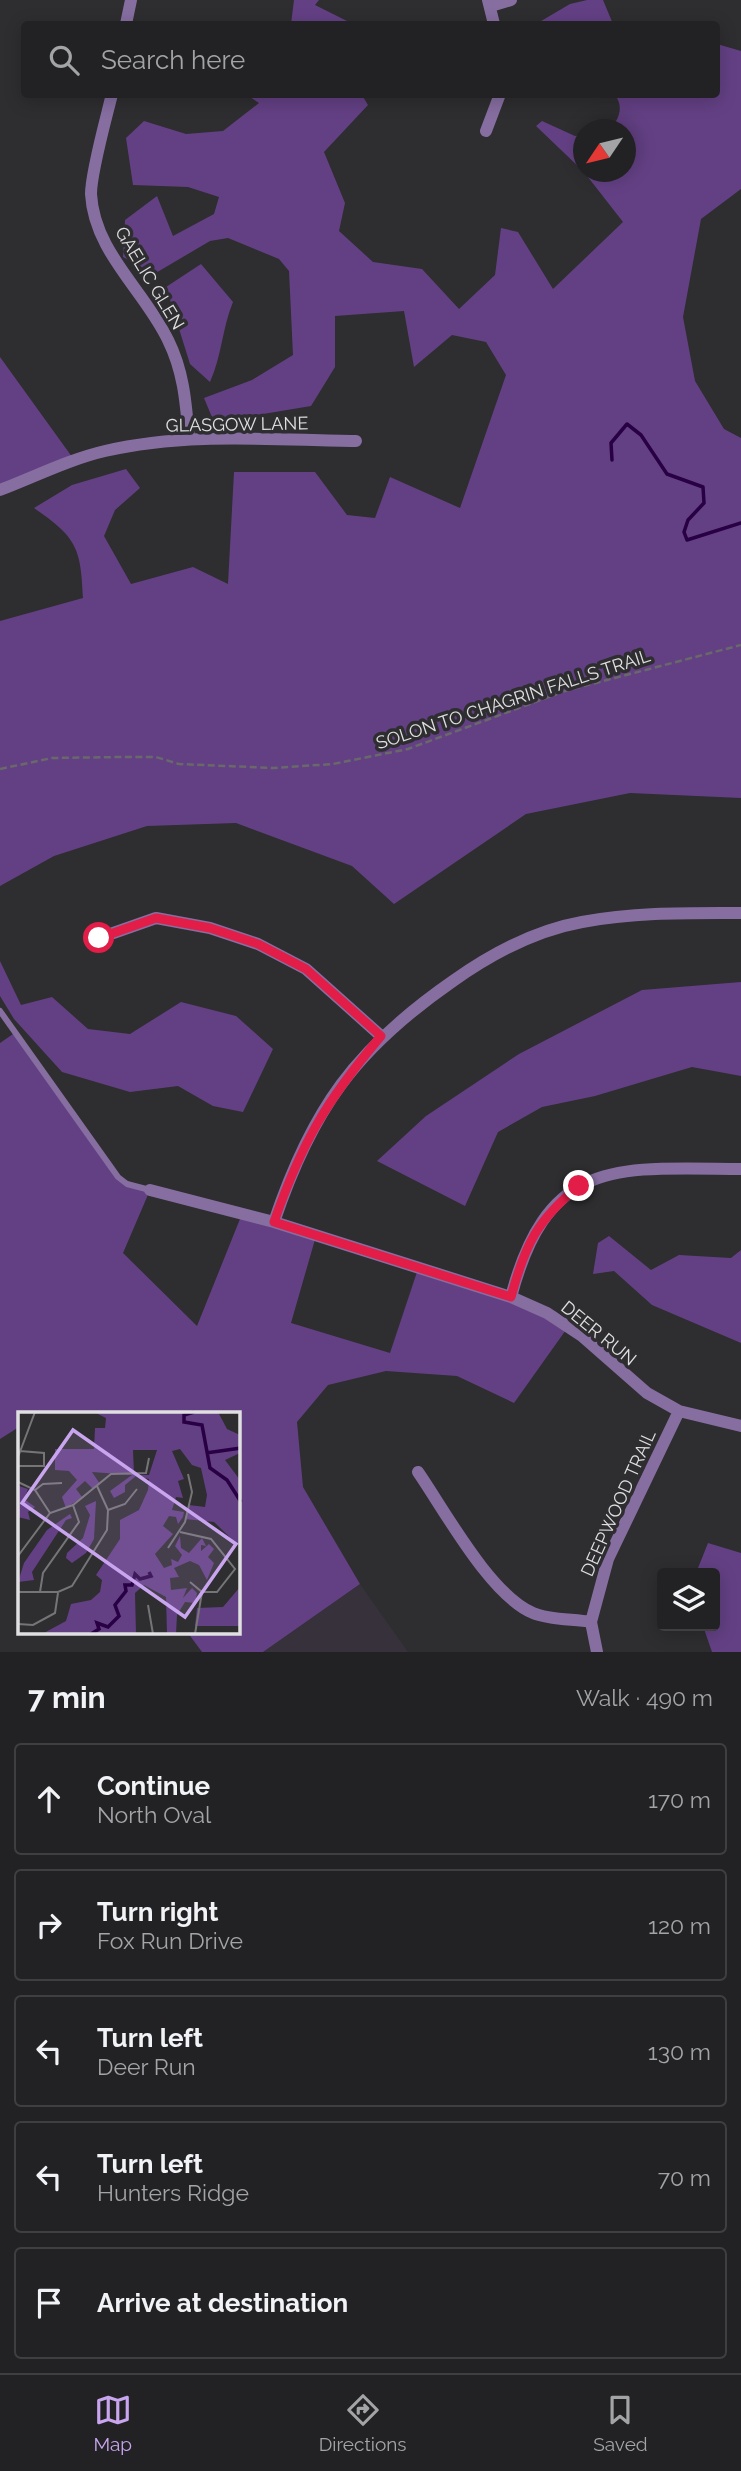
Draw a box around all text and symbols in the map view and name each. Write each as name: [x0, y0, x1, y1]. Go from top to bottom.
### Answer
search box: [21, 21, 720, 98]
icon: search: [45, 41, 83, 79]
text: Search here: [101, 45, 245, 75]
north arrow: [573, 119, 636, 182]
street label: GAELIC GLEN: [111, 223, 189, 333]
street label: GLASGOW LANE: [166, 412, 308, 436]
street label: SOLON TO CHAGRIN FALLS TRAIL: [373, 645, 653, 753]
route start: [83, 922, 114, 953]
route end: [563, 1170, 594, 1201]
street label: DEER RUN: [557, 1296, 641, 1370]
inset map: [18, 1412, 240, 1634]
street label: DEEPWOOD TRAIL: [576, 1426, 660, 1579]
map controls: [657, 1568, 720, 1631]
button: layers: [657, 1568, 720, 1631]
text: 7 min: [28, 1680, 106, 1715]
text: Walk · 490 m: [576, 1684, 713, 1711]
text: Continue: [97, 1771, 210, 1801]
icon: ahead: [30, 1780, 68, 1818]
text: 170 m: [648, 1786, 711, 1813]
text: North Oval: [97, 1801, 211, 1828]
text: Turn right: [97, 1897, 218, 1927]
icon: right: [30, 1906, 68, 1944]
text: 120 m: [648, 1912, 711, 1939]
text: Fox Run Drive: [97, 1927, 243, 1954]
text: Turn left: [97, 2023, 203, 2053]
icon: left: [30, 2032, 68, 2070]
text: 130 m: [648, 2038, 711, 2065]
text: Deer Run: [97, 2053, 196, 2080]
text: Turn left: [97, 2149, 203, 2179]
icon: left: [30, 2158, 68, 2196]
text: 70 m: [658, 2164, 711, 2191]
text: Hunters Ridge: [97, 2179, 249, 2206]
icon: arrive: [30, 2284, 68, 2322]
text: Arrive at destination: [97, 2288, 348, 2318]
tab: Map: [93, 2391, 132, 2455]
tab: Directions: [319, 2391, 407, 2455]
tab: Saved: [593, 2391, 648, 2455]

